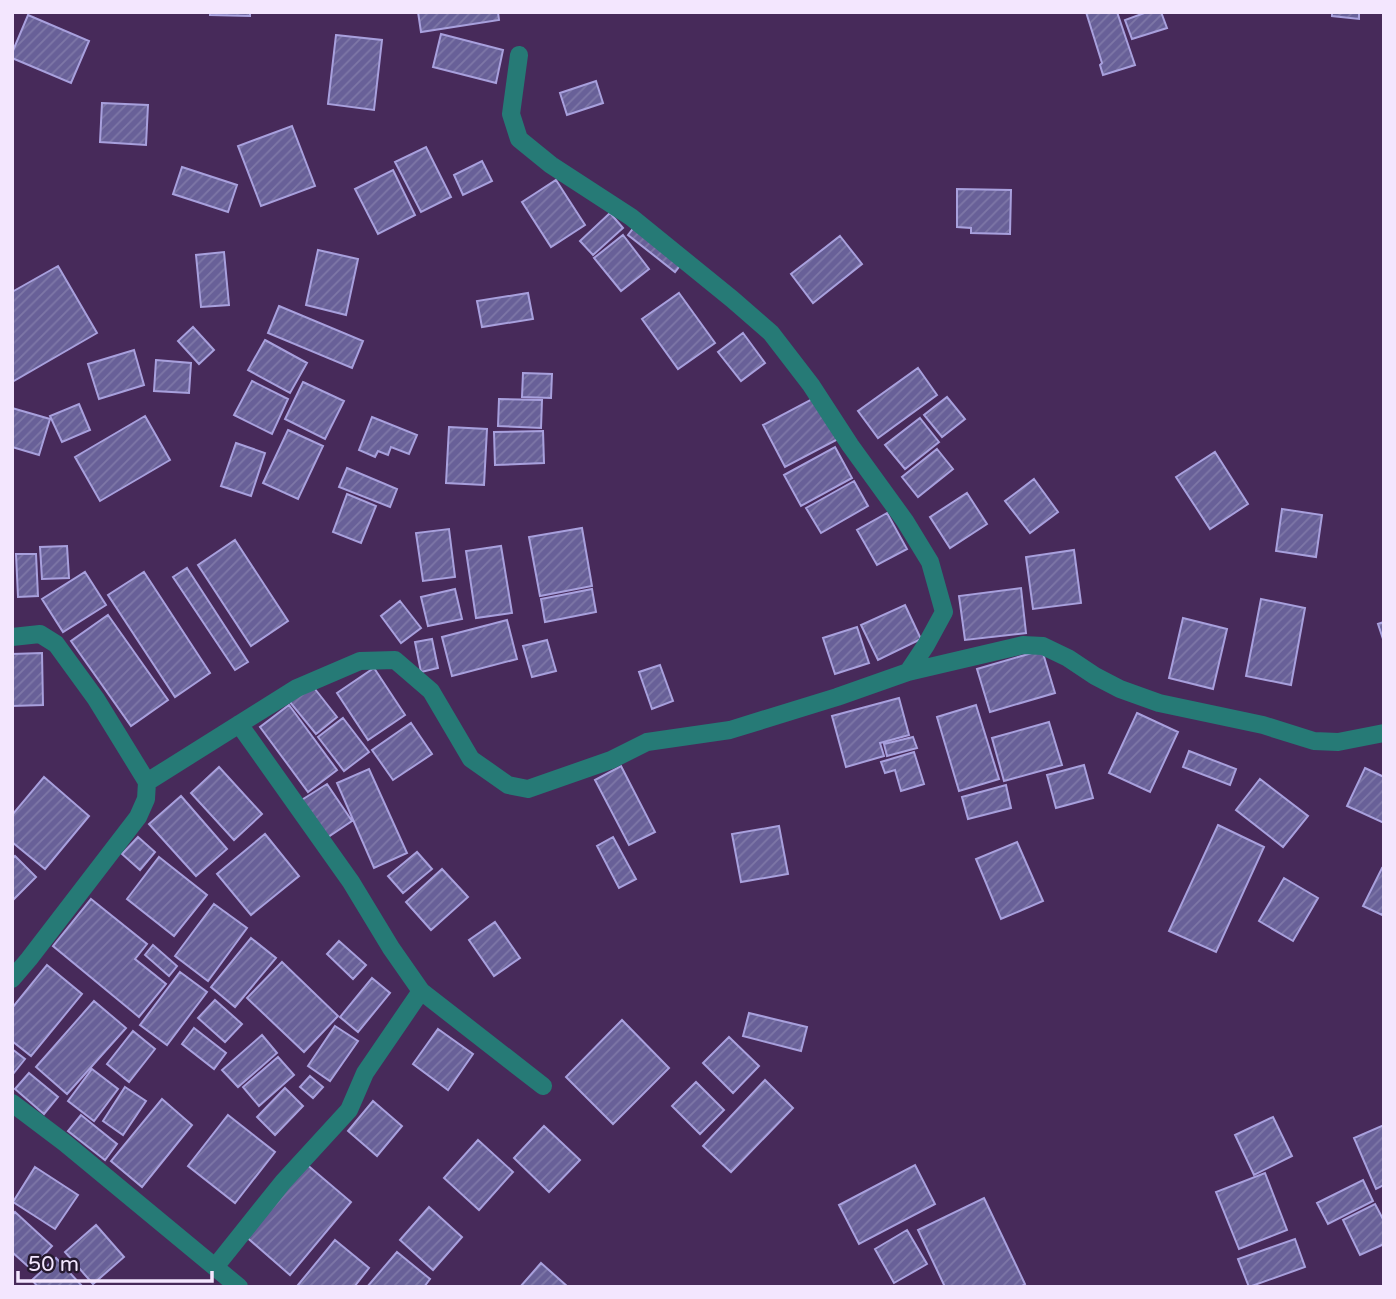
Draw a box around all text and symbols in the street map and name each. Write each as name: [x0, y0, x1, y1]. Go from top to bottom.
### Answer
scale bar: [18, 1240, 212, 1284]
text: 50 m: [28, 1252, 79, 1277]

